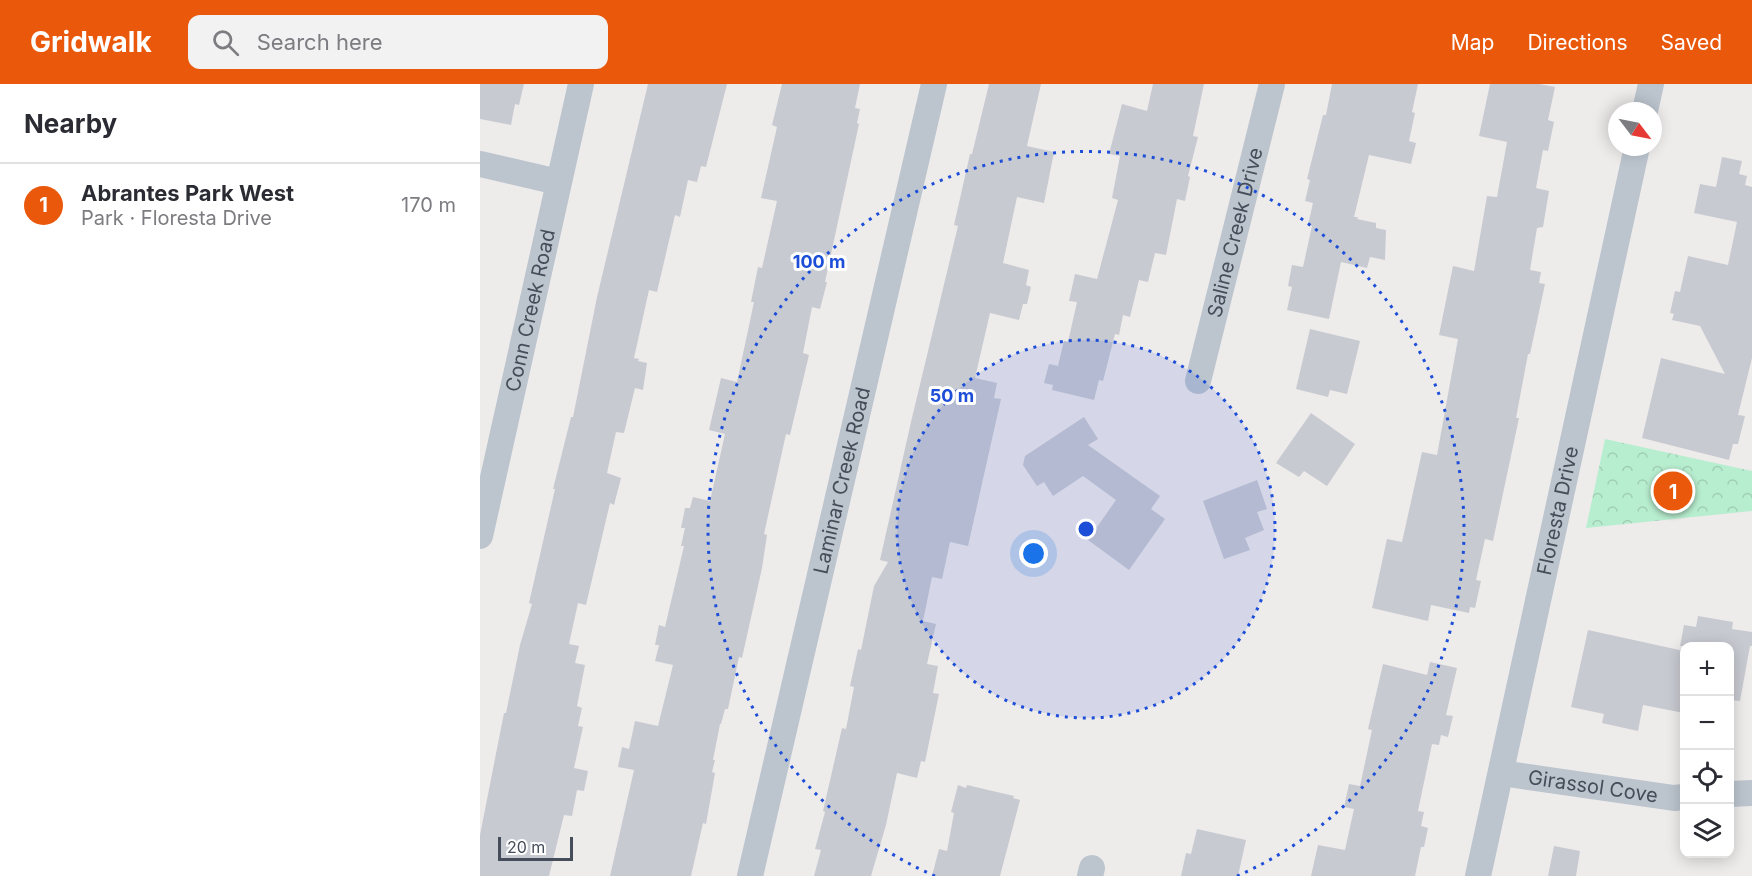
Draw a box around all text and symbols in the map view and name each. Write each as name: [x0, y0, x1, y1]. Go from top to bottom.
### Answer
search box: [188, 15, 608, 69]
text: Gridwalk: [30, 25, 152, 59]
icon: search: [209, 26, 242, 59]
text: Search here: [257, 29, 382, 55]
text: Map: [1451, 30, 1494, 55]
text: Directions: [1527, 30, 1628, 55]
text: Saved: [1661, 30, 1722, 55]
north arrow: [1608, 102, 1662, 156]
text: Nearby: [24, 108, 117, 139]
street label: Saline Creek Drive: [1202, 145, 1268, 320]
text: Abrantes Park West: [81, 180, 294, 206]
text: 1: [39, 193, 48, 217]
text: 170 m: [401, 193, 456, 217]
text: Park · Floresta Drive: [81, 206, 272, 230]
street label: Conn Creek Road: [501, 227, 560, 394]
text: 100 m: [793, 251, 845, 272]
street label: Laminar Creek Road: [809, 385, 875, 576]
text: 50 m: [930, 385, 974, 406]
street label: Floresta Drive: [1532, 444, 1583, 577]
pin: 1: [1654, 468, 1692, 514]
centre of rings: [1076, 519, 1096, 539]
your location: [1019, 539, 1048, 568]
map controls: [1680, 642, 1734, 858]
button: +: [1680, 642, 1734, 696]
button: −: [1680, 696, 1734, 750]
button: locate: [1680, 750, 1734, 804]
street label: Girassol Cove: [1527, 765, 1660, 808]
button: layers: [1680, 804, 1734, 858]
scale bar: [498, 834, 573, 862]
text: 20 m: [507, 837, 545, 857]

